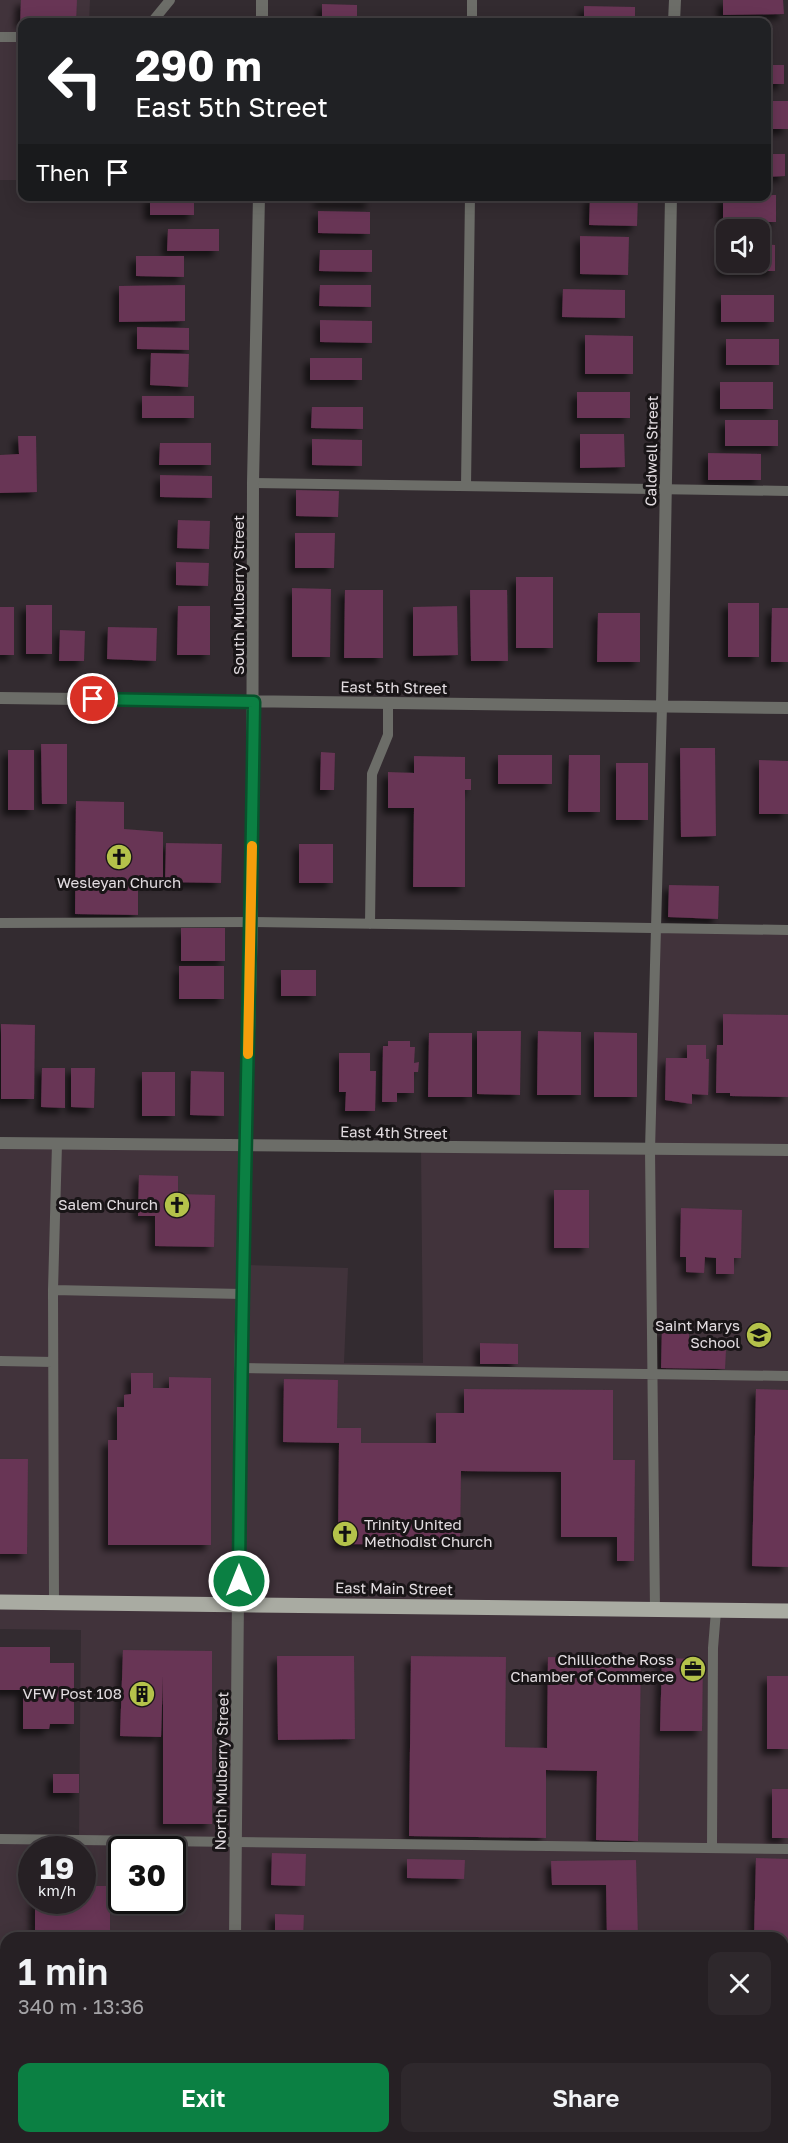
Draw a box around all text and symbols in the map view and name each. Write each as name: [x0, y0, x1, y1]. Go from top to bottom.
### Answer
text: 290 m: [135, 40, 262, 90]
icon: left: [36, 42, 114, 120]
text: East 5th Street: [135, 91, 328, 123]
icon: arrive: [101, 156, 134, 189]
text: Then: [36, 159, 89, 186]
map controls: [716, 219, 770, 273]
button: sound: [716, 219, 770, 273]
street label: Caldwell Street: [641, 395, 661, 507]
street label: South Mulberry Street: [229, 515, 247, 675]
pin: [67, 673, 118, 724]
street label: East 5th Street: [340, 677, 448, 697]
icon: arrive: [76, 682, 109, 715]
church icon: Wesleyan Church: [104, 842, 134, 872]
place label: Wesleyan Church: [57, 873, 181, 891]
street label: East 4th Street: [340, 1122, 448, 1142]
church icon: Salem Church: [162, 1190, 192, 1220]
place label: Salem Church: [58, 1195, 158, 1213]
place label: Saint Marys School: [655, 1316, 740, 1351]
school or university icon: Saint Marys School: [744, 1320, 774, 1350]
place label: Trinity United Methodist Church: [364, 1515, 492, 1550]
church icon: Trinity United Methodist Church: [330, 1519, 360, 1549]
position arrow: [207, 1549, 271, 1613]
street label: East Main Street: [335, 1578, 453, 1598]
place label: Chillicothe Ross Chamber of Commerce: [510, 1650, 674, 1685]
office icon: Chillicothe Ross Chamber of Commerce: [678, 1654, 708, 1684]
building icon: VFW Post 108: [127, 1679, 157, 1709]
place label: VFW Post 108: [22, 1684, 122, 1702]
street label: North Mulberry Street: [211, 1691, 231, 1851]
speed limit sign: 30: [108, 1836, 186, 1914]
text: 19: [40, 1850, 74, 1886]
text: km/h: [38, 1881, 76, 1899]
text: 1 min: [18, 1950, 108, 1993]
button: close: [708, 1952, 771, 2015]
text: 340 m · 13:36: [18, 1994, 144, 2018]
button: Exit: [18, 2063, 389, 2132]
button: Share: [401, 2063, 771, 2132]

